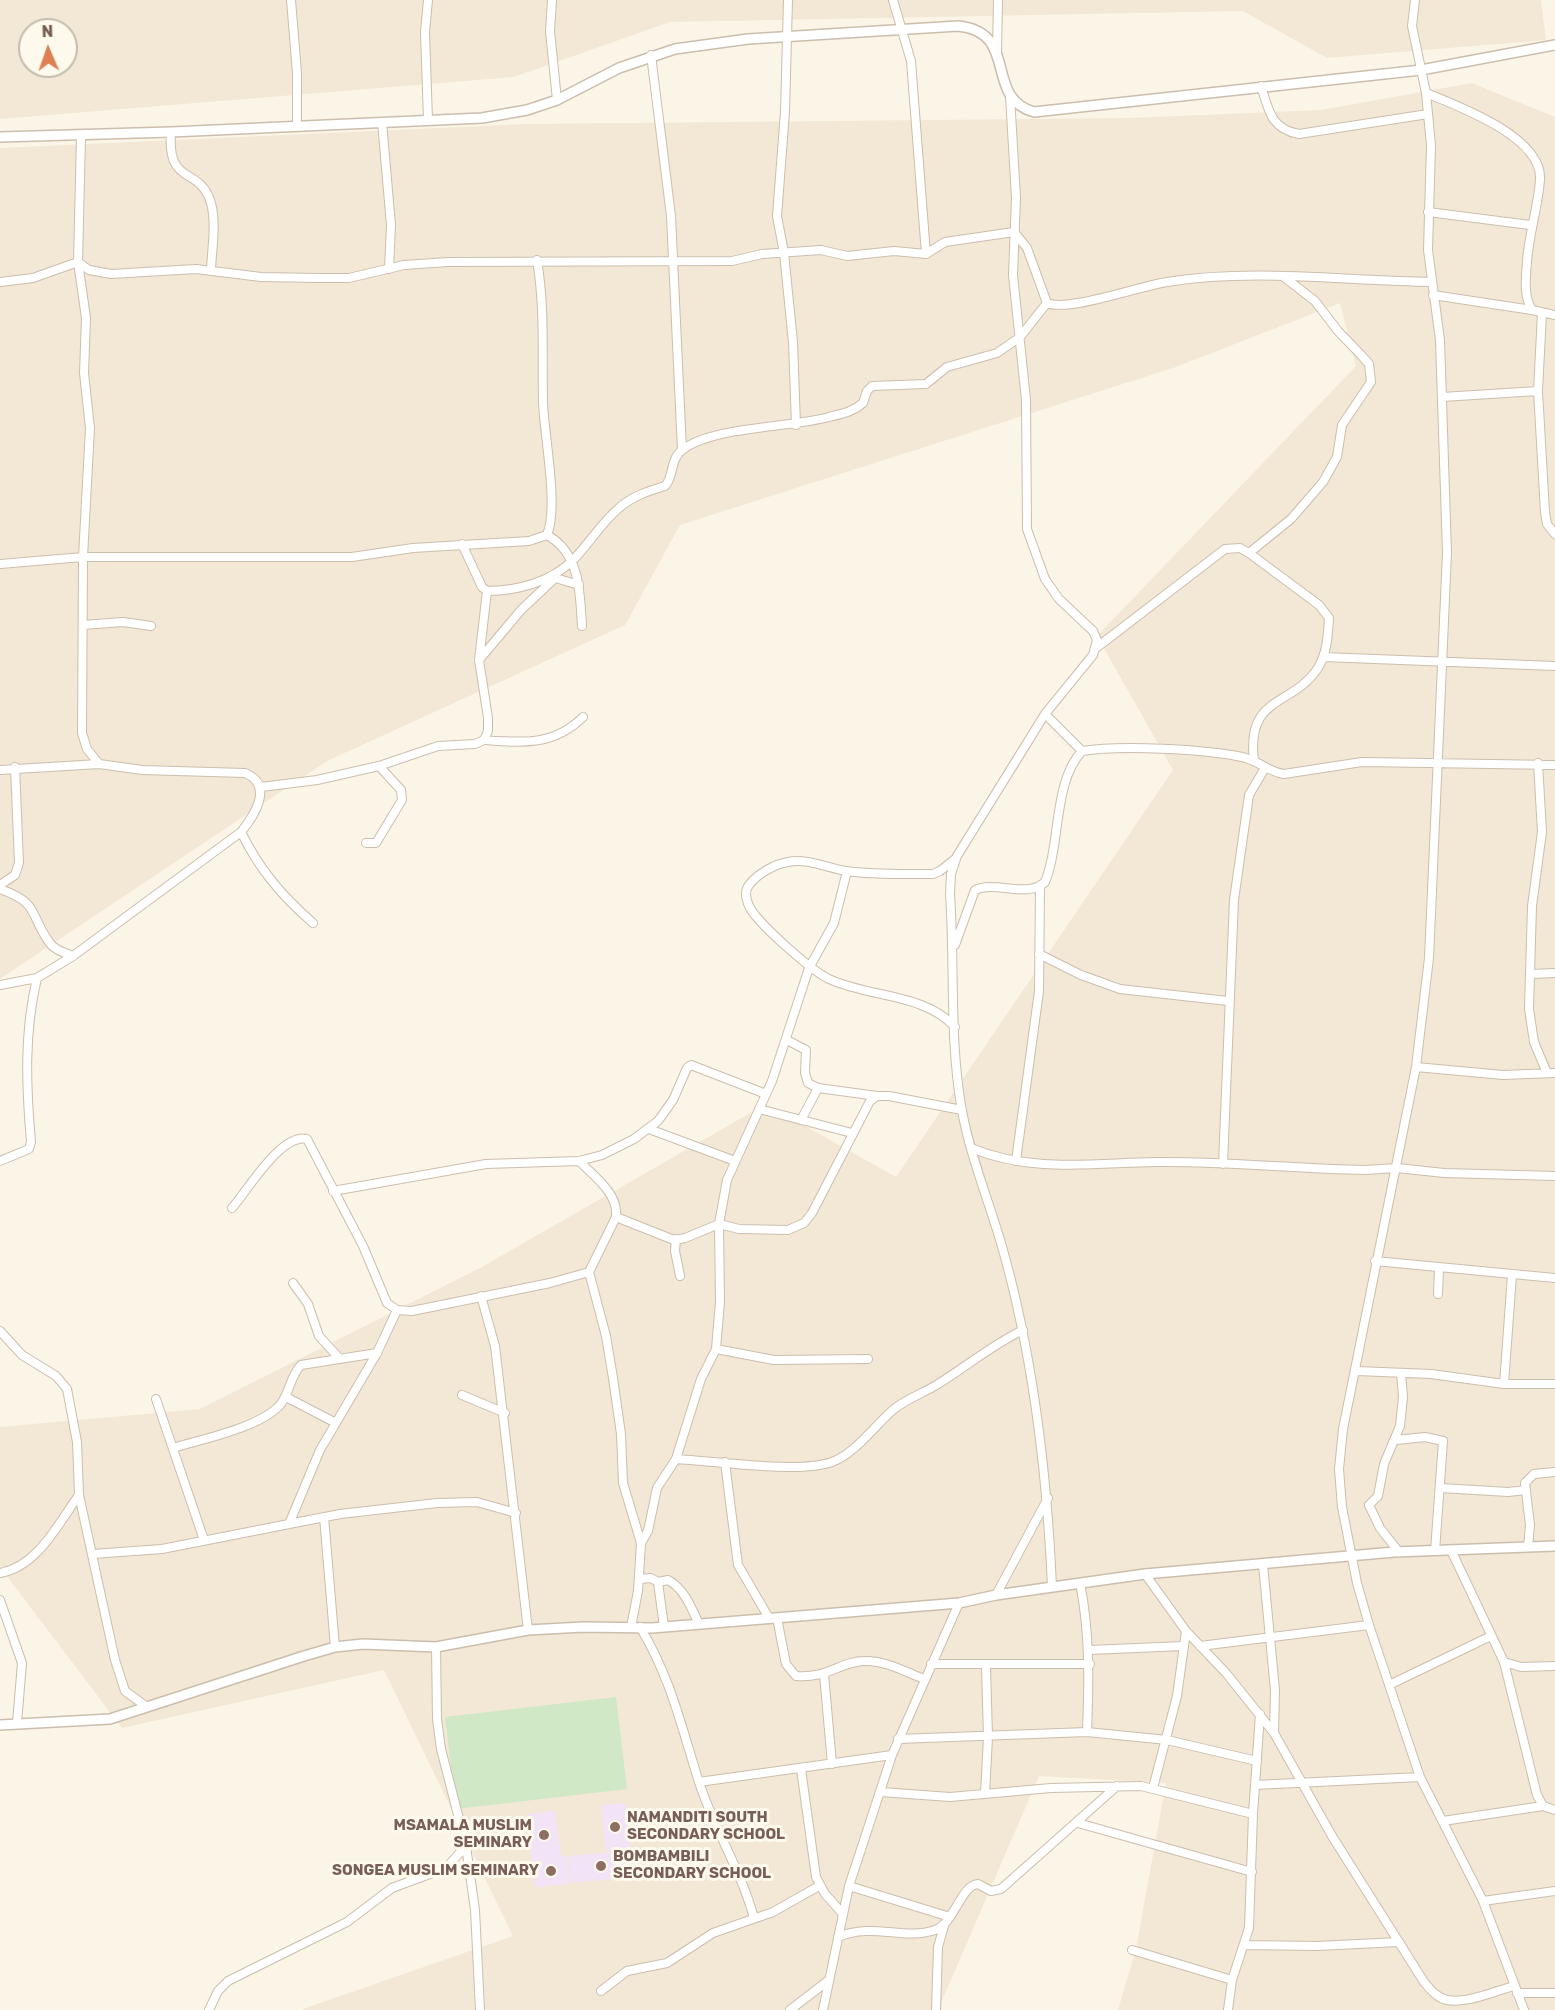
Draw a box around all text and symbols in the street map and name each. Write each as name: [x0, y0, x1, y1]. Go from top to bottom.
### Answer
north arrow: [18, 18, 78, 78]
text: N: [41, 22, 54, 41]
place label: NAMANDITI SOUTH SECONDARY SCHOOL: [627, 1809, 785, 1844]
place label: MSAMALA MUSLIM SEMINARY: [394, 1817, 532, 1852]
marker: NAMANDITI SOUTH SECONDARY SCHOOL: [608, 1820, 622, 1834]
marker: MSAMALA MUSLIM SEMINARY: [537, 1828, 551, 1842]
place label: BOMBAMBILI SECONDARY SCHOOL: [613, 1848, 771, 1883]
marker: BOMBAMBILI SECONDARY SCHOOL: [594, 1859, 608, 1873]
place label: SONGEA MUSLIM SEMINARY: [332, 1862, 539, 1880]
marker: SONGEA MUSLIM SEMINARY: [544, 1864, 558, 1878]

